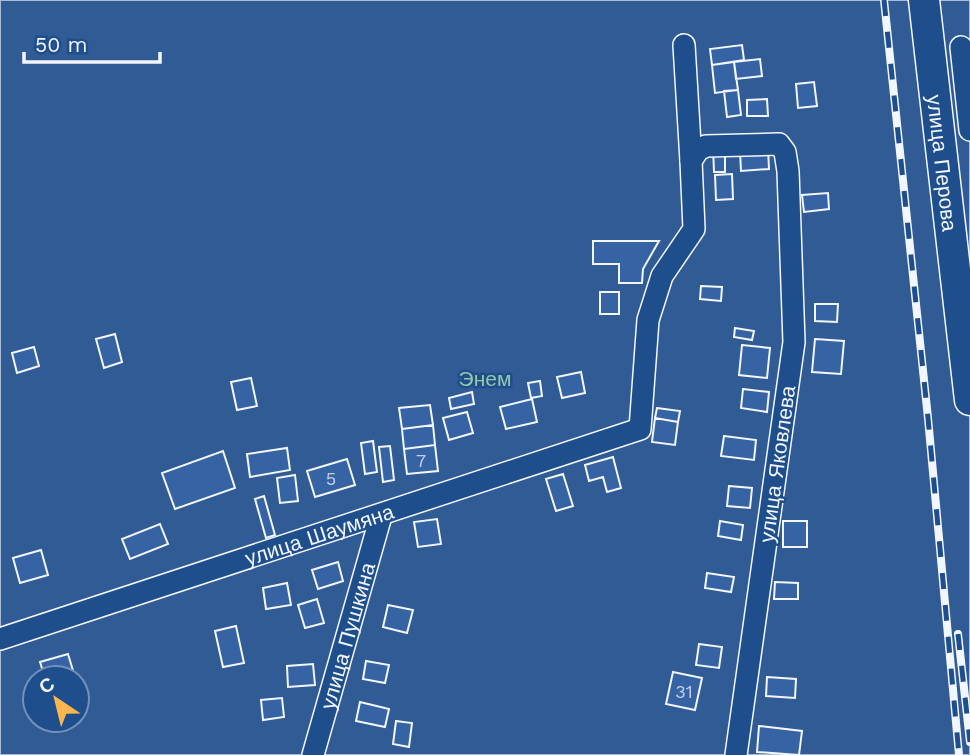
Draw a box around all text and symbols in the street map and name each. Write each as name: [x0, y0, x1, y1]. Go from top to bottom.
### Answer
scale bar: [24, 21, 161, 65]
text: 50 m: [35, 32, 87, 57]
street label: улица Перова: [922, 93, 963, 233]
park label: Энем: [459, 366, 511, 391]
street label: улица Яковлева: [754, 384, 800, 544]
house number: 7: [416, 450, 426, 471]
house number: 5: [326, 468, 336, 489]
street label: улица Шаумяна: [242, 498, 397, 570]
street label: улица Пушкина: [314, 559, 380, 712]
north arrow: [21, 664, 91, 734]
text: С: [34, 672, 59, 699]
house number: 31: [675, 681, 693, 702]

